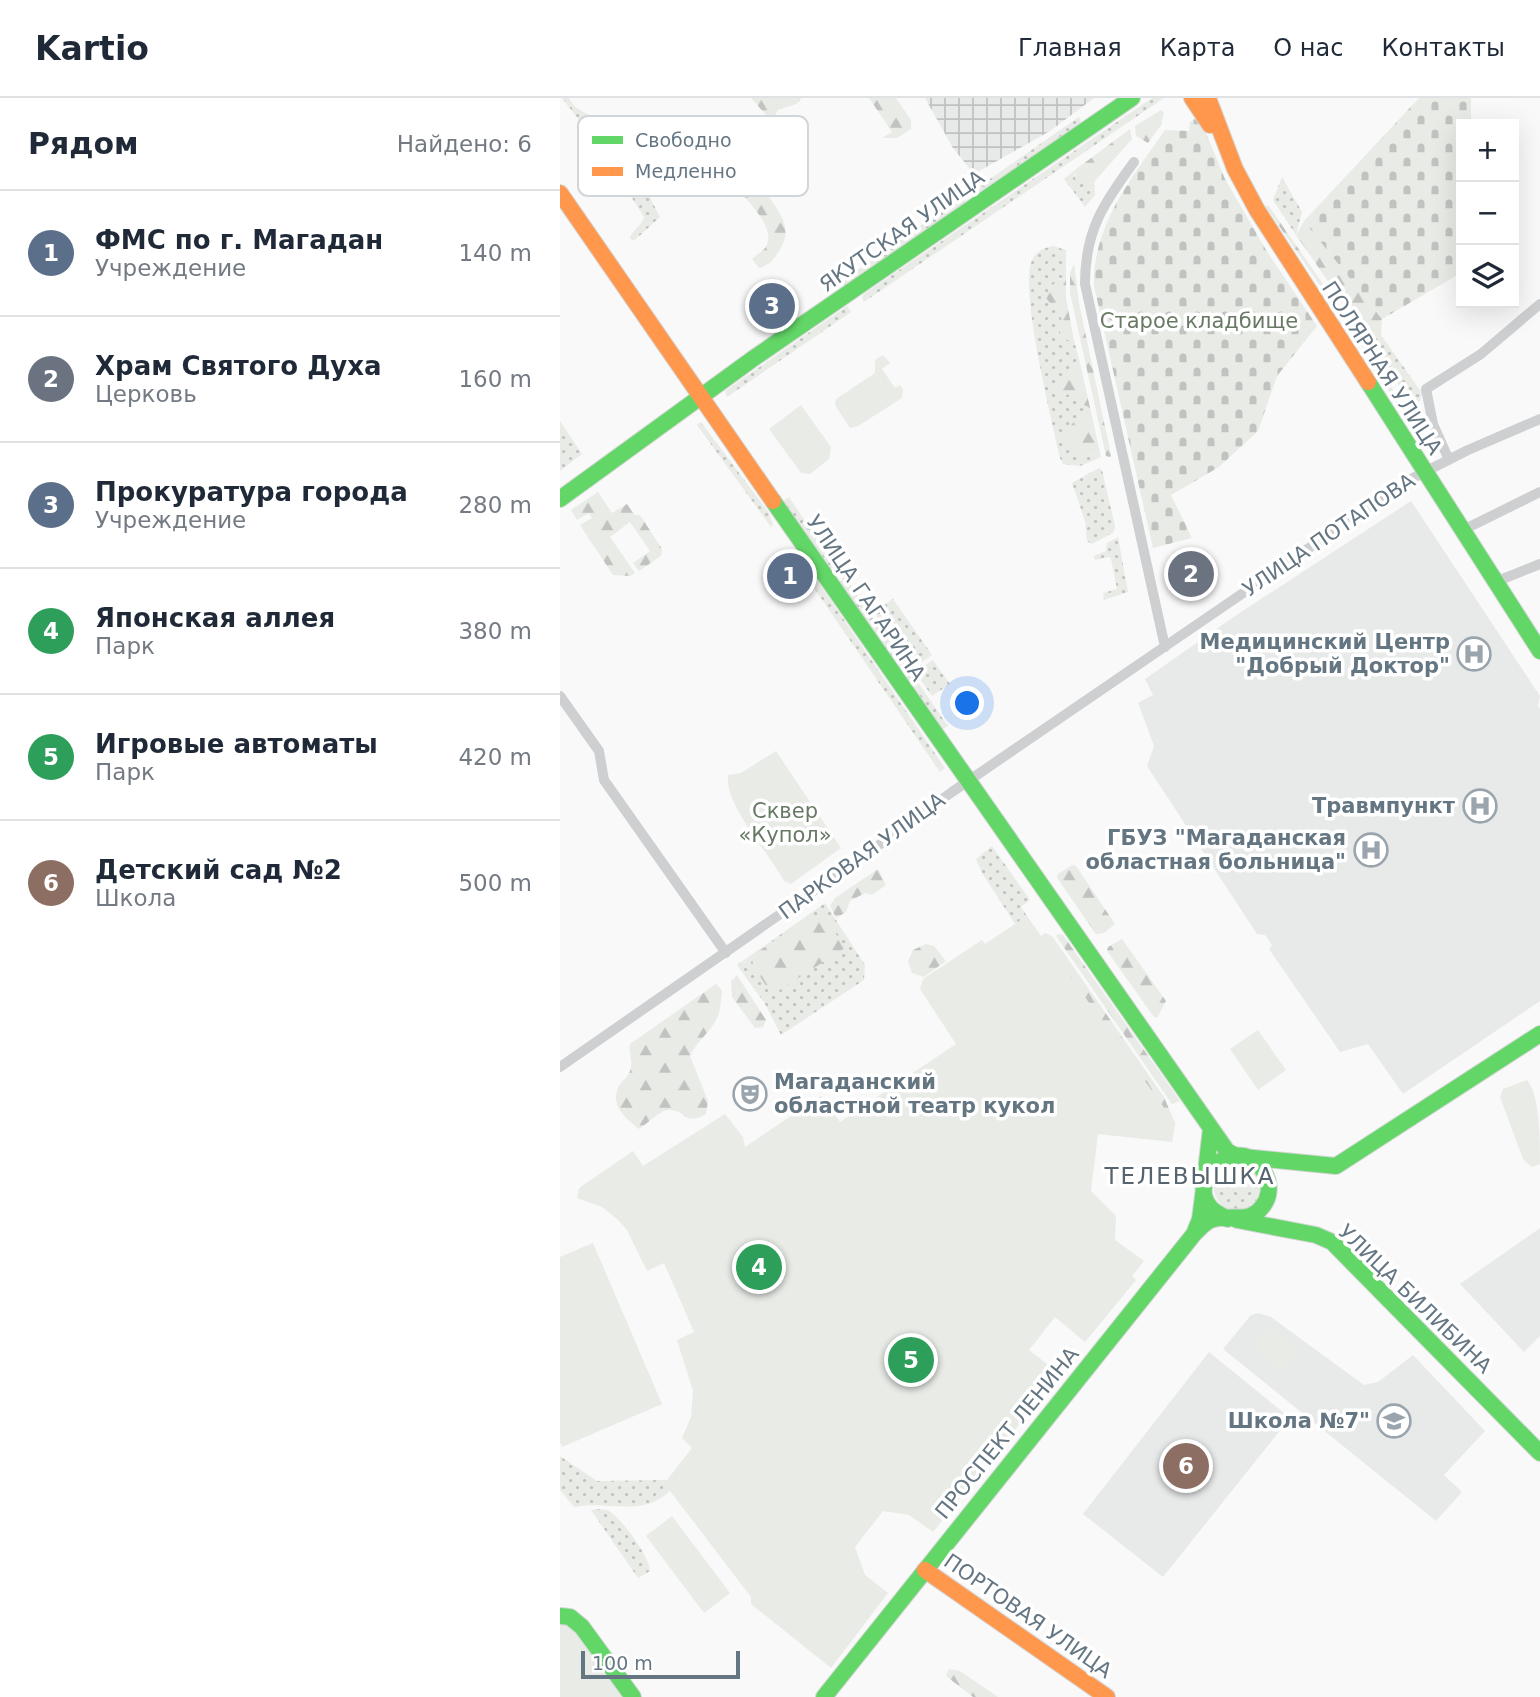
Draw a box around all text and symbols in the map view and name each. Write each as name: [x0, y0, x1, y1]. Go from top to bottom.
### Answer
text: Kartio: [35, 29, 149, 68]
text: Главная: [1018, 34, 1122, 62]
text: Карта: [1160, 34, 1235, 62]
text: О нас: [1273, 34, 1343, 62]
text: Контакты: [1381, 34, 1505, 62]
legend: [578, 116, 808, 196]
map controls: [1456, 119, 1519, 308]
button: +: [1456, 119, 1519, 182]
text: Рядом: [28, 126, 139, 161]
text: Свободно: [635, 129, 732, 151]
text: Найдено: 6: [397, 131, 532, 157]
text: Медленно: [635, 160, 737, 182]
street label: ЯКУТСКАЯ УЛИЦА: [815, 165, 989, 297]
button: −: [1456, 182, 1519, 245]
text: ФМС по г. Магадан: [95, 225, 383, 255]
text: 1: [43, 240, 59, 266]
text: 140 m: [458, 240, 532, 266]
button: layers: [1456, 245, 1519, 308]
text: Учреждение: [95, 255, 246, 281]
street label: ПОЛЯРНАЯ УЛИЦА: [1317, 277, 1447, 460]
pin: 3: [749, 280, 795, 332]
park label: Старое кладбище: [1100, 309, 1298, 333]
text: Храм Святого Духа: [95, 351, 382, 381]
text: 2: [43, 366, 59, 392]
text: 160 m: [458, 366, 532, 392]
text: Церковь: [95, 381, 197, 407]
street label: УЛИЦА ПОТАПОВА: [1238, 468, 1420, 601]
text: Прокуратура города: [95, 477, 408, 507]
text: 3: [43, 492, 59, 518]
text: 280 m: [458, 492, 532, 518]
text: Учреждение: [95, 507, 246, 533]
street label: УЛИЦА ГАГАРИНА: [802, 511, 931, 686]
pin: 2: [1168, 548, 1214, 600]
pin: 1: [767, 550, 813, 602]
text: Японская аллея: [95, 603, 335, 633]
text: 4: [43, 618, 59, 644]
text: 380 m: [458, 618, 532, 644]
place label: Медицинский Центр "Добрый Доктор": [1200, 630, 1450, 678]
text: Парк: [95, 633, 155, 659]
hospital icon: Медицинский Центр "Добрый Доктор": [1455, 635, 1493, 673]
your location: [950, 686, 984, 720]
text: Игровые автоматы: [95, 729, 378, 759]
text: 5: [43, 744, 59, 770]
text: 420 m: [458, 744, 532, 770]
text: Парк: [95, 759, 155, 785]
street label: ПАРКОВАЯ УЛИЦА: [774, 787, 950, 924]
hospital icon: Травмпункт: [1461, 787, 1499, 825]
place label: Травмпункт: [1312, 794, 1456, 818]
park label: Сквер «Купол»: [738, 799, 832, 847]
place label: ГБУЗ "Магаданская областная больница": [1086, 826, 1346, 874]
hospital icon: ГБУЗ "Магаданская областная больница": [1352, 831, 1390, 869]
text: Детский сад №2: [95, 855, 342, 885]
text: 6: [43, 870, 59, 896]
text: 500 m: [458, 870, 532, 896]
text: Школа: [95, 885, 176, 911]
place label: Магаданский областной театр кукол: [774, 1070, 1055, 1118]
theatre icon: Магаданский областной театр кукол: [731, 1075, 769, 1113]
district label: ТЕЛЕВЫШКА: [1103, 1163, 1276, 1189]
street label: УЛИЦА БИЛИБИНА: [1333, 1220, 1497, 1379]
pin: 4: [736, 1241, 782, 1293]
pin: 5: [888, 1334, 934, 1386]
street label: ПРОСПЕКТ ЛЕНИНА: [930, 1342, 1084, 1524]
school or university icon: Школа №7": [1375, 1402, 1413, 1440]
place label: Школа №7": [1228, 1409, 1370, 1433]
pin: 6: [1163, 1440, 1209, 1492]
street label: ПОРТОВАЯ УЛИЦА: [939, 1549, 1117, 1683]
scale bar: [581, 1648, 740, 1680]
text: 100 m: [592, 1652, 653, 1674]

